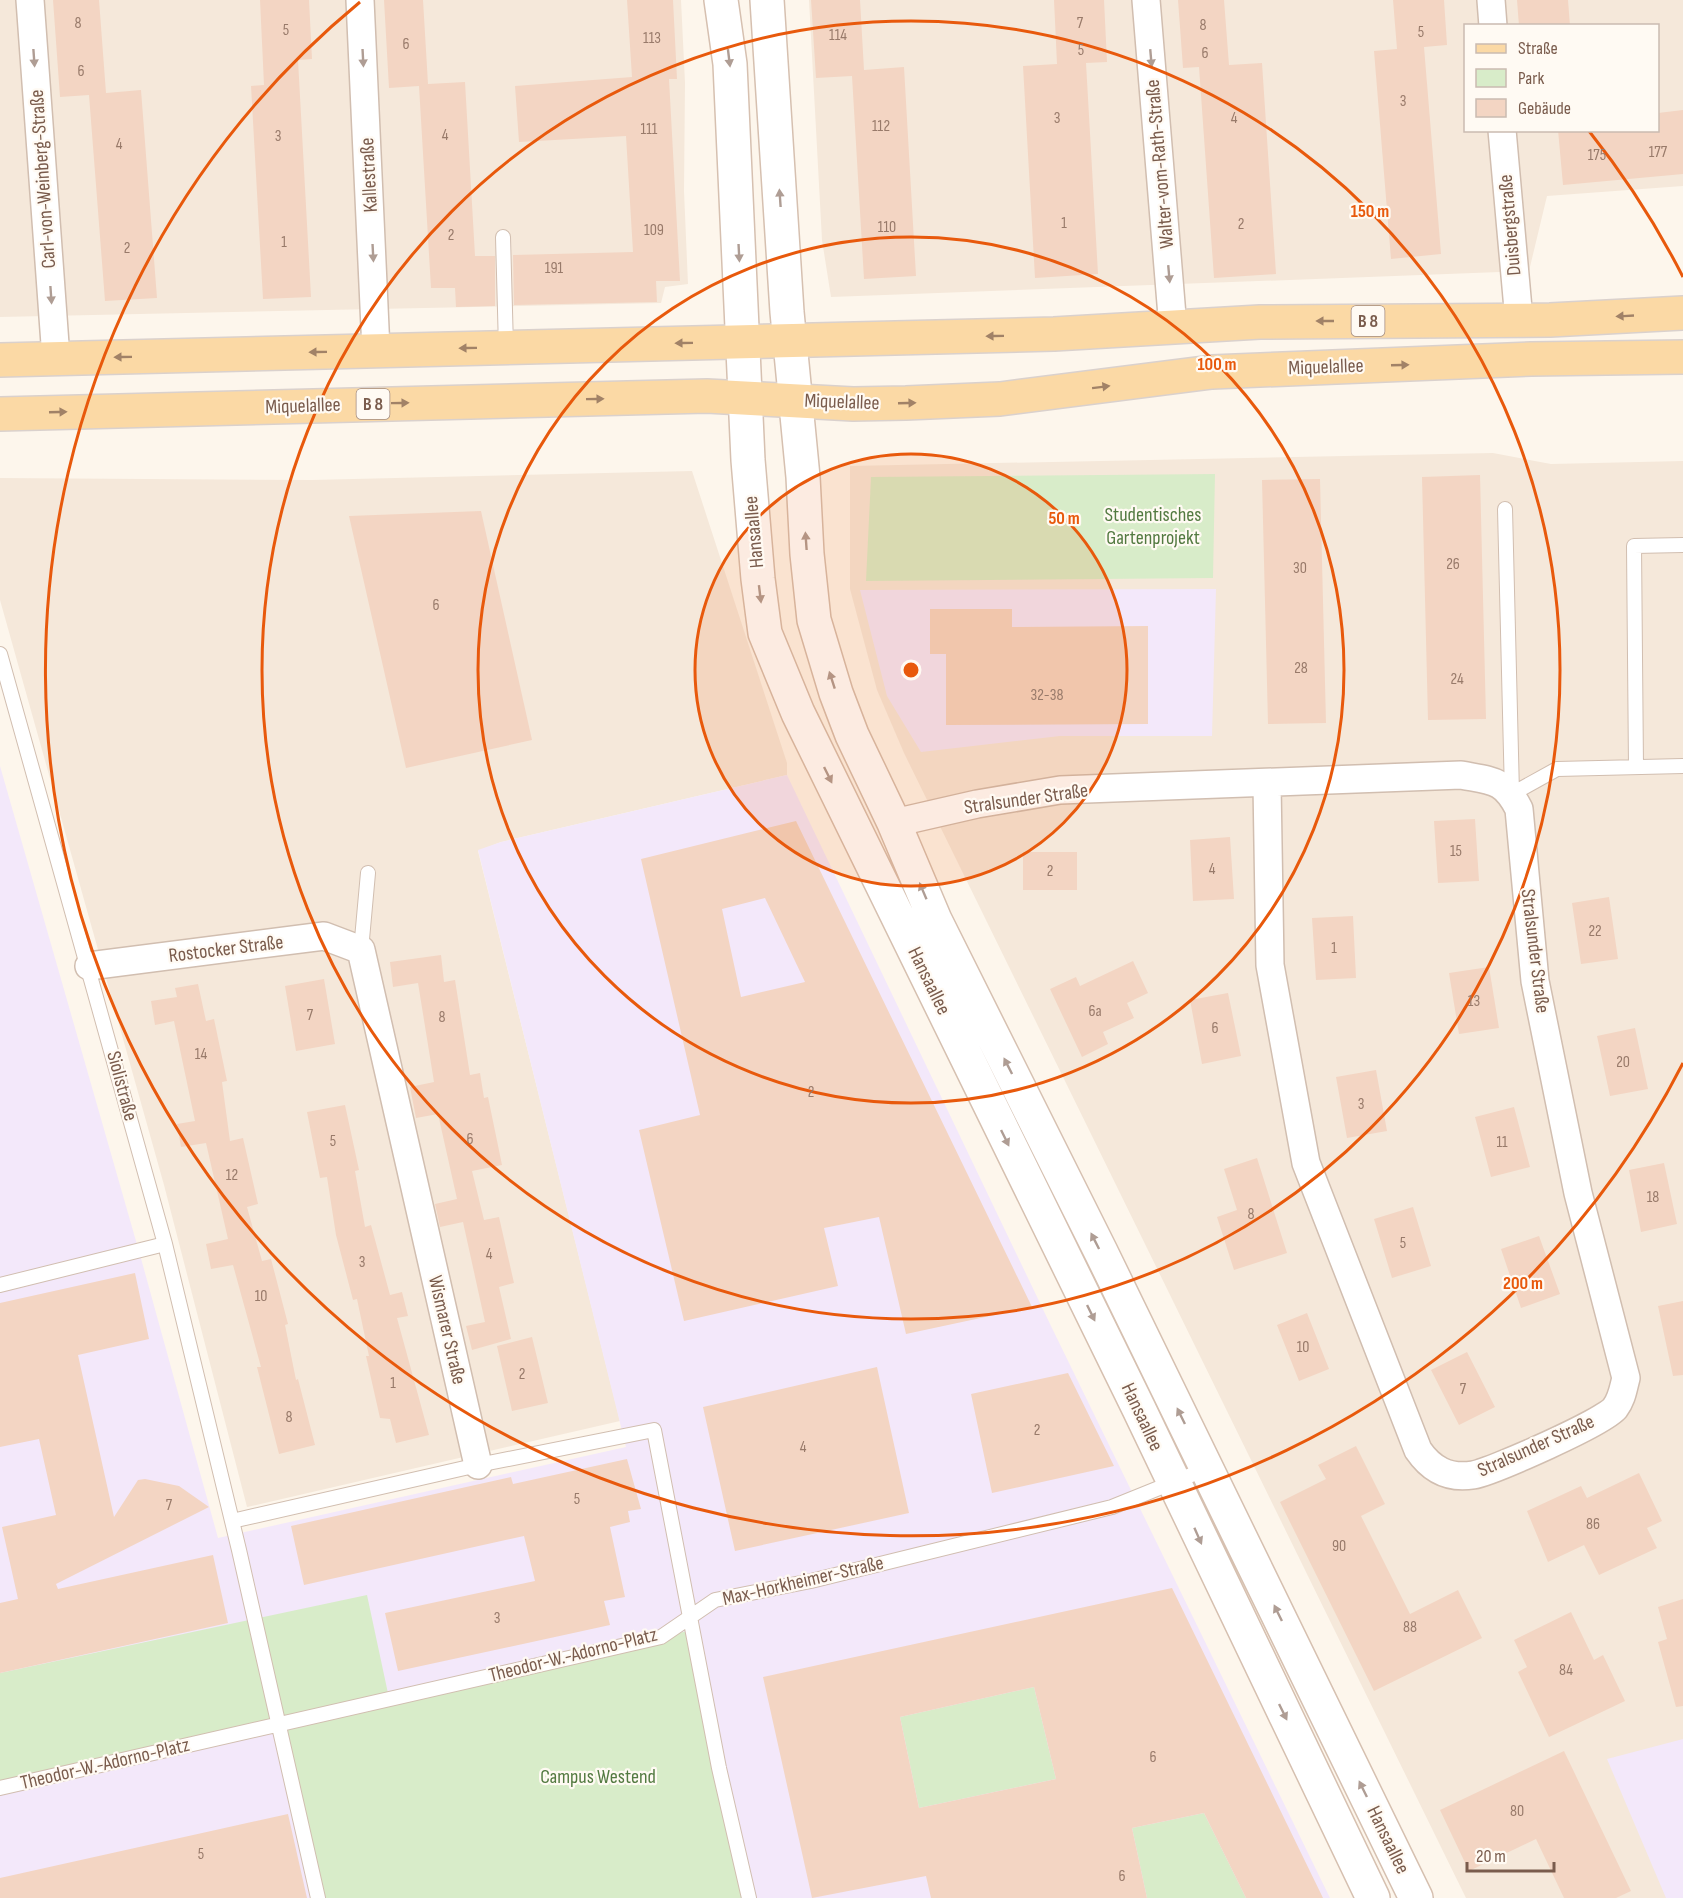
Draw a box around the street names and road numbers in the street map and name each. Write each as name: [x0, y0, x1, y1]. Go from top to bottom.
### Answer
street label: Walter-vom-Rath-Straße: [1141, 79, 1179, 249]
street label: Carl-von-Weinberg-Straße: [25, 89, 61, 269]
street label: Kallestraße: [355, 137, 383, 213]
street label: Duisbergstraße: [1494, 173, 1526, 277]
road number: B 8: [1352, 306, 1384, 336]
street label: Miquelallee: [1288, 354, 1364, 380]
road number: B 8: [356, 389, 389, 419]
street label: Miquelallee: [804, 389, 880, 415]
street label: Miquelallee: [265, 393, 341, 419]
street label: Hansaallee: [739, 495, 769, 569]
street label: Stralsunder Straße: [962, 778, 1090, 820]
street label: Stralsunder Straße: [1515, 887, 1555, 1015]
street label: Rostocker Straße: [167, 930, 285, 968]
street label: Hansaallee: [902, 943, 956, 1019]
street label: Siolistraße: [101, 1048, 143, 1124]
street label: Wismarer Straße: [423, 1273, 471, 1387]
street label: Hansaallee: [1116, 1379, 1168, 1455]
street label: Stralsunder Straße: [1474, 1410, 1598, 1482]
street label: Max-Horkheimer-Straße: [720, 1551, 886, 1611]
street label: Theodor-W.-Adorno-Platz: [486, 1622, 660, 1688]
street label: Theodor-W.-Adorno-Platz: [18, 1733, 192, 1795]
street label: Hansaallee: [1361, 1802, 1415, 1878]

